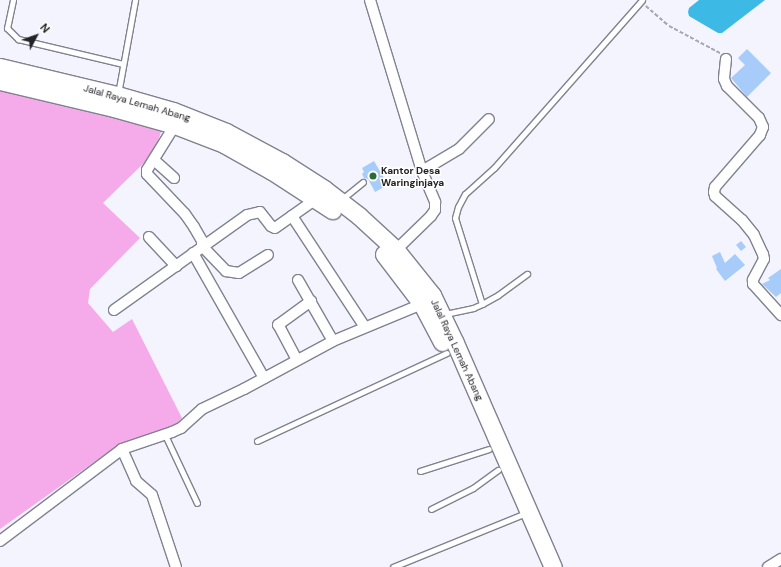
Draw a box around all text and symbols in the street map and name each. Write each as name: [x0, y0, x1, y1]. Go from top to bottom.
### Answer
north arrow: [16, 16, 56, 56]
text: N: [37, 21, 53, 36]
street label: Jalal Raya Lemah Abang: [82, 82, 192, 124]
place label: Kantor Desa Waringinjaya: [381, 164, 444, 188]
marker: Kantor Desa Waringinjaya: [368, 171, 378, 181]
street label: Jalal Raya Lemah Abang: [428, 297, 486, 403]

